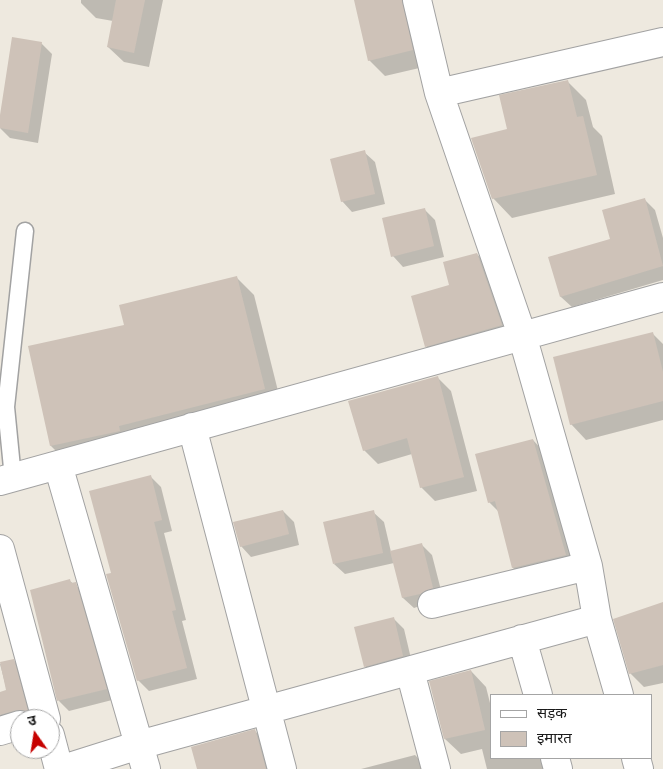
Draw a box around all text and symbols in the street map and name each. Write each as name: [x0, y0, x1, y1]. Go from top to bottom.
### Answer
legend: [490, 694, 653, 759]
text: सड़क: [537, 703, 567, 722]
north arrow: [10, 709, 60, 759]
text: उ: [26, 711, 38, 730]
text: इमारत: [537, 728, 572, 747]

